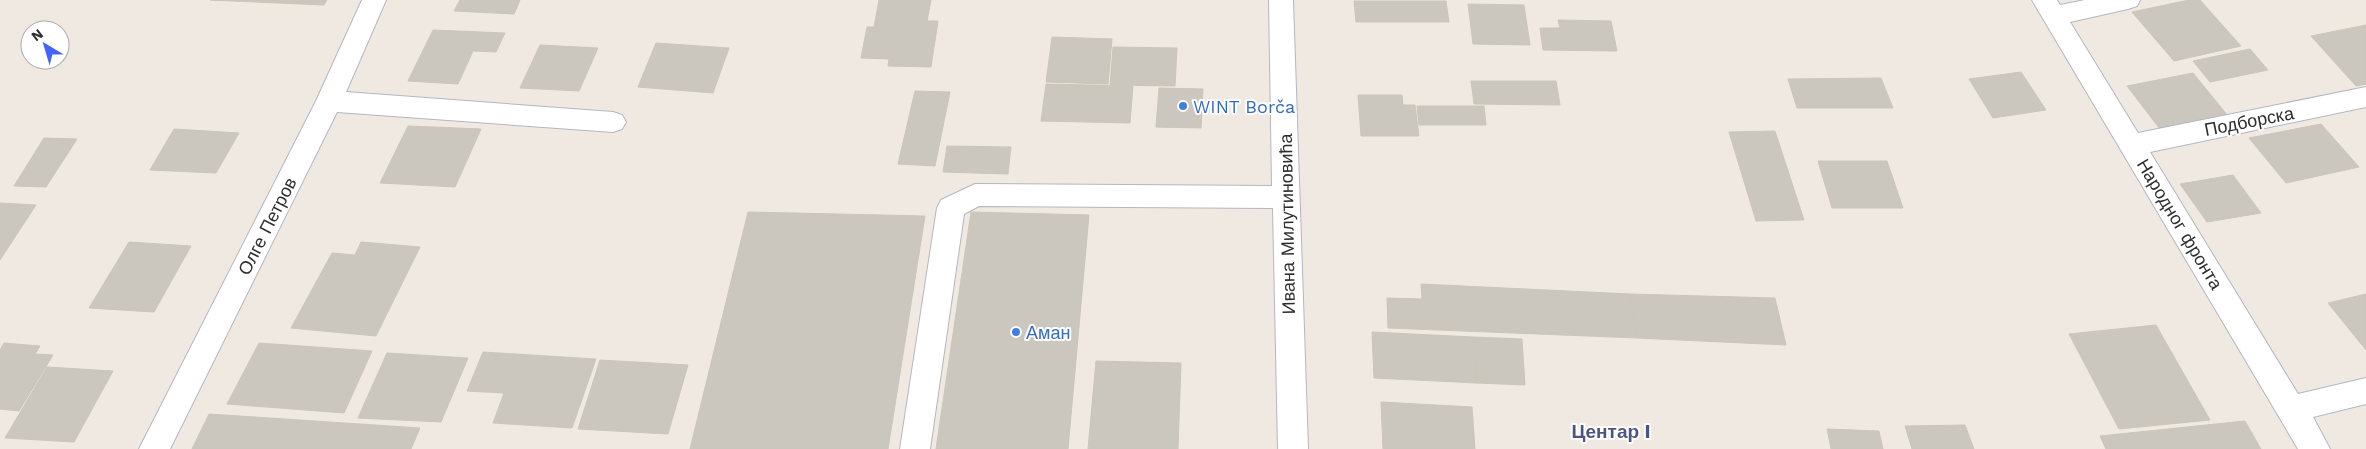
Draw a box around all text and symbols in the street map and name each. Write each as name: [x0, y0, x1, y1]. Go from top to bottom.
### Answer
north arrow: [20, 20, 70, 70]
text: N: [28, 25, 46, 44]
place label: WINT Borča: [1193, 96, 1295, 117]
marker: WINT Borča: [1177, 100, 1189, 112]
street label: Подборска: [2202, 102, 2296, 140]
street label: Ивана Милутиновића: [1275, 132, 1299, 315]
street label: Народног фронта: [2133, 155, 2228, 294]
street label: Олге Петров: [233, 174, 301, 278]
place label: Аман: [1026, 322, 1070, 343]
marker: Аман: [1010, 326, 1022, 338]
district label: Центар I: [1571, 420, 1651, 443]

